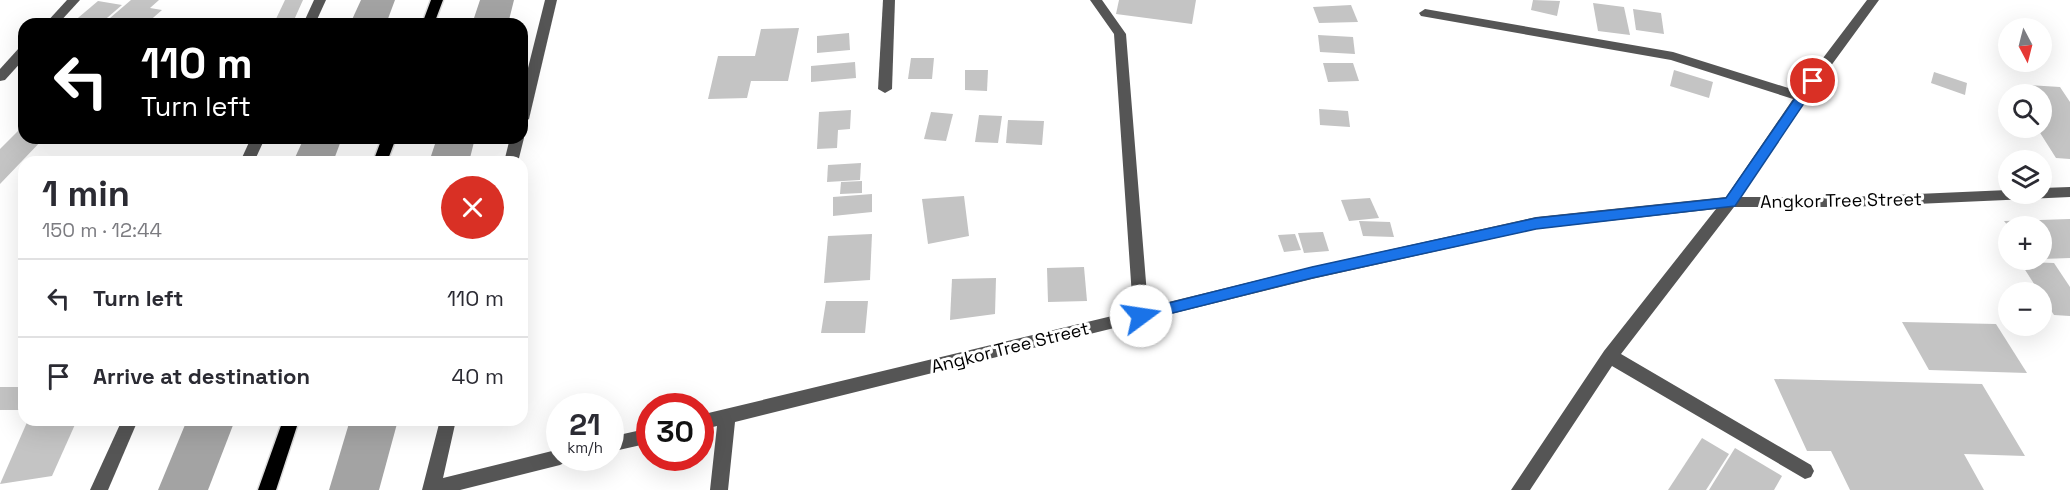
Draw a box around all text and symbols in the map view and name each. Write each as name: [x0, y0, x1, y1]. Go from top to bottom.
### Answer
north arrow: [1998, 18, 2052, 72]
map controls: [1998, 18, 2052, 336]
text: 110 m: [141, 37, 253, 90]
icon: left: [42, 42, 120, 120]
pin: [1787, 55, 1838, 106]
icon: arrive: [1796, 64, 1829, 97]
button: search: [1998, 84, 2052, 138]
text: Turn left: [141, 89, 251, 124]
button: layers: [1998, 150, 2052, 204]
text: 1 min: [42, 171, 130, 217]
button: close: [441, 176, 504, 239]
street label: Angkor Tree Street: [1760, 187, 1922, 213]
button: +: [1998, 216, 2052, 270]
text: 150 m · 12:44: [42, 217, 162, 243]
icon: left: [42, 282, 75, 315]
button: −: [1998, 282, 2052, 336]
text: Turn left: [93, 284, 183, 312]
text: 110 m: [447, 284, 504, 312]
position arrow: [1109, 284, 1173, 348]
street label: Angkor Tree Street: [929, 316, 1091, 378]
icon: arrive: [42, 360, 75, 393]
text: Arrive at destination: [93, 362, 310, 390]
text: 40 m: [452, 362, 504, 390]
speed limit sign: 30: [636, 393, 714, 471]
text: 21: [569, 405, 601, 444]
text: km/h: [567, 438, 603, 457]

